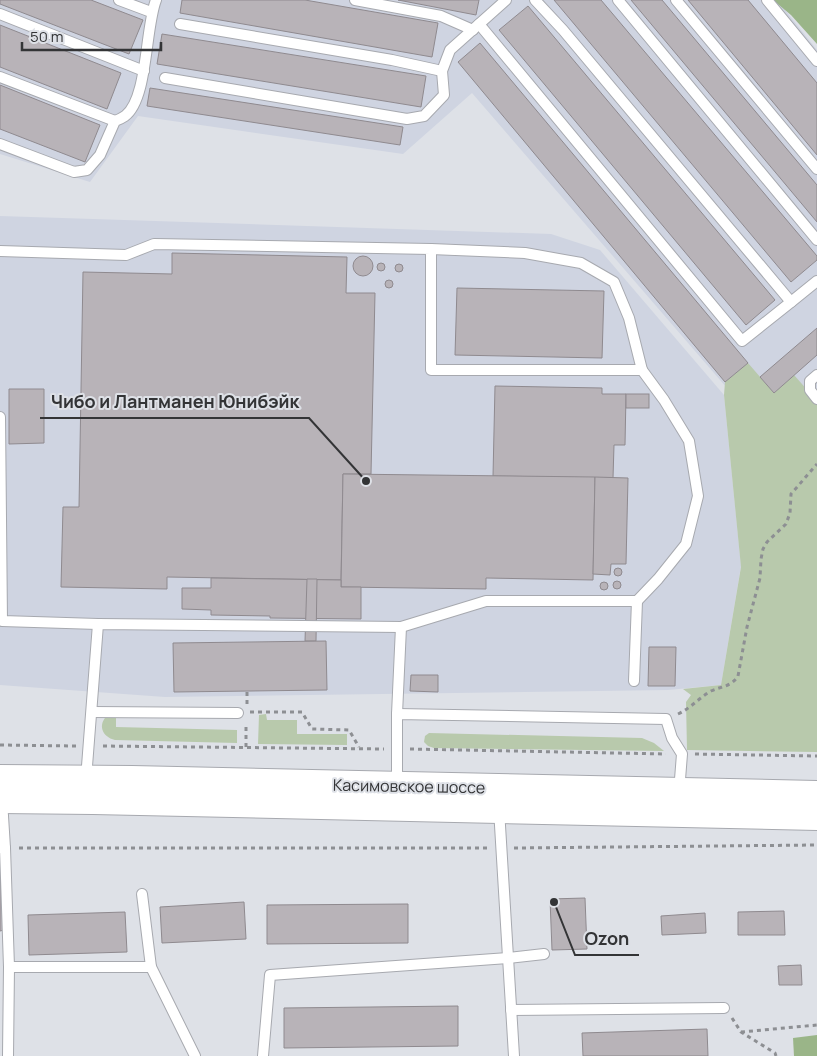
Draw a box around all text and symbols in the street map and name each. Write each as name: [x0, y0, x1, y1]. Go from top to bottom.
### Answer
scale bar: [22, 20, 161, 52]
text: 50 m: [30, 26, 64, 47]
callout: Чибо и Лантманен Юнибэйк: [40, 385, 309, 418]
text: Чибо и Лантманен Юнибэйк: [51, 389, 301, 413]
street label: Касимовское шоссе: [333, 774, 485, 798]
callout: Ozon: [575, 922, 639, 955]
text: Ozon: [585, 926, 629, 950]

